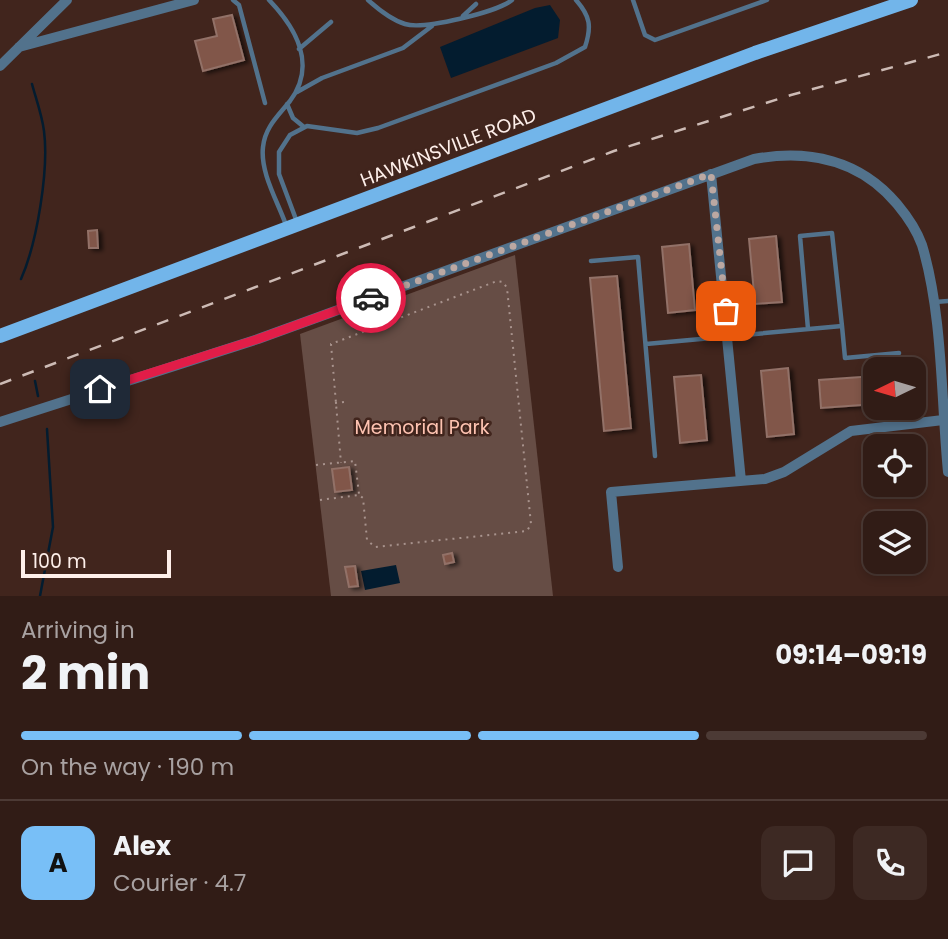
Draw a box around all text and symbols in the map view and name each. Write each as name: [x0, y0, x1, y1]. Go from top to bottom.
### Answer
street label: HAWKINSVILLE ROAD: [356, 101, 540, 193]
courier: [336, 263, 406, 333]
icon: car: [352, 279, 390, 317]
pin: [696, 281, 756, 341]
icon: bag: [707, 292, 745, 330]
north arrow: [863, 357, 926, 420]
map controls: [863, 357, 926, 574]
pin: [70, 359, 130, 419]
icon: home: [81, 370, 119, 408]
park label: Memorial Park: [355, 414, 490, 441]
button: locate: [863, 434, 926, 497]
button: layers: [863, 511, 926, 574]
scale bar: [21, 547, 172, 579]
text: 100 m: [32, 548, 87, 575]
text: Arriving in: [21, 614, 135, 646]
text: 09:14–09:19: [775, 637, 927, 673]
text: 2 min: [21, 641, 150, 705]
text: On the way · 190 m: [21, 751, 234, 783]
button: chat: [761, 826, 835, 900]
button: phone: [853, 826, 927, 900]
text: Alex: [113, 828, 171, 864]
text: A: [48, 845, 68, 881]
text: Courier · 4.7: [113, 867, 246, 899]

